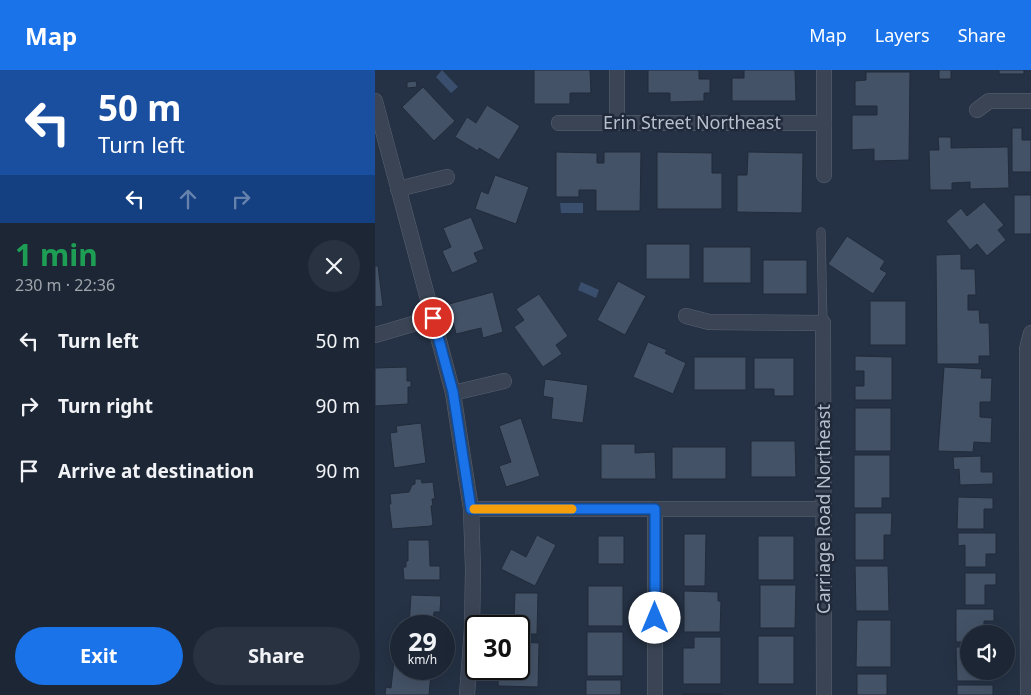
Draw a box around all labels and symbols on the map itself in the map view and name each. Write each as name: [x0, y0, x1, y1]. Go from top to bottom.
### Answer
street label: Erin Street Northeast: [603, 110, 781, 134]
pin: [412, 297, 454, 339]
street label: Carriage Road Northeast: [811, 404, 835, 614]
position arrow: [628, 591, 680, 643]
speed limit sign: 30: [465, 615, 530, 680]

